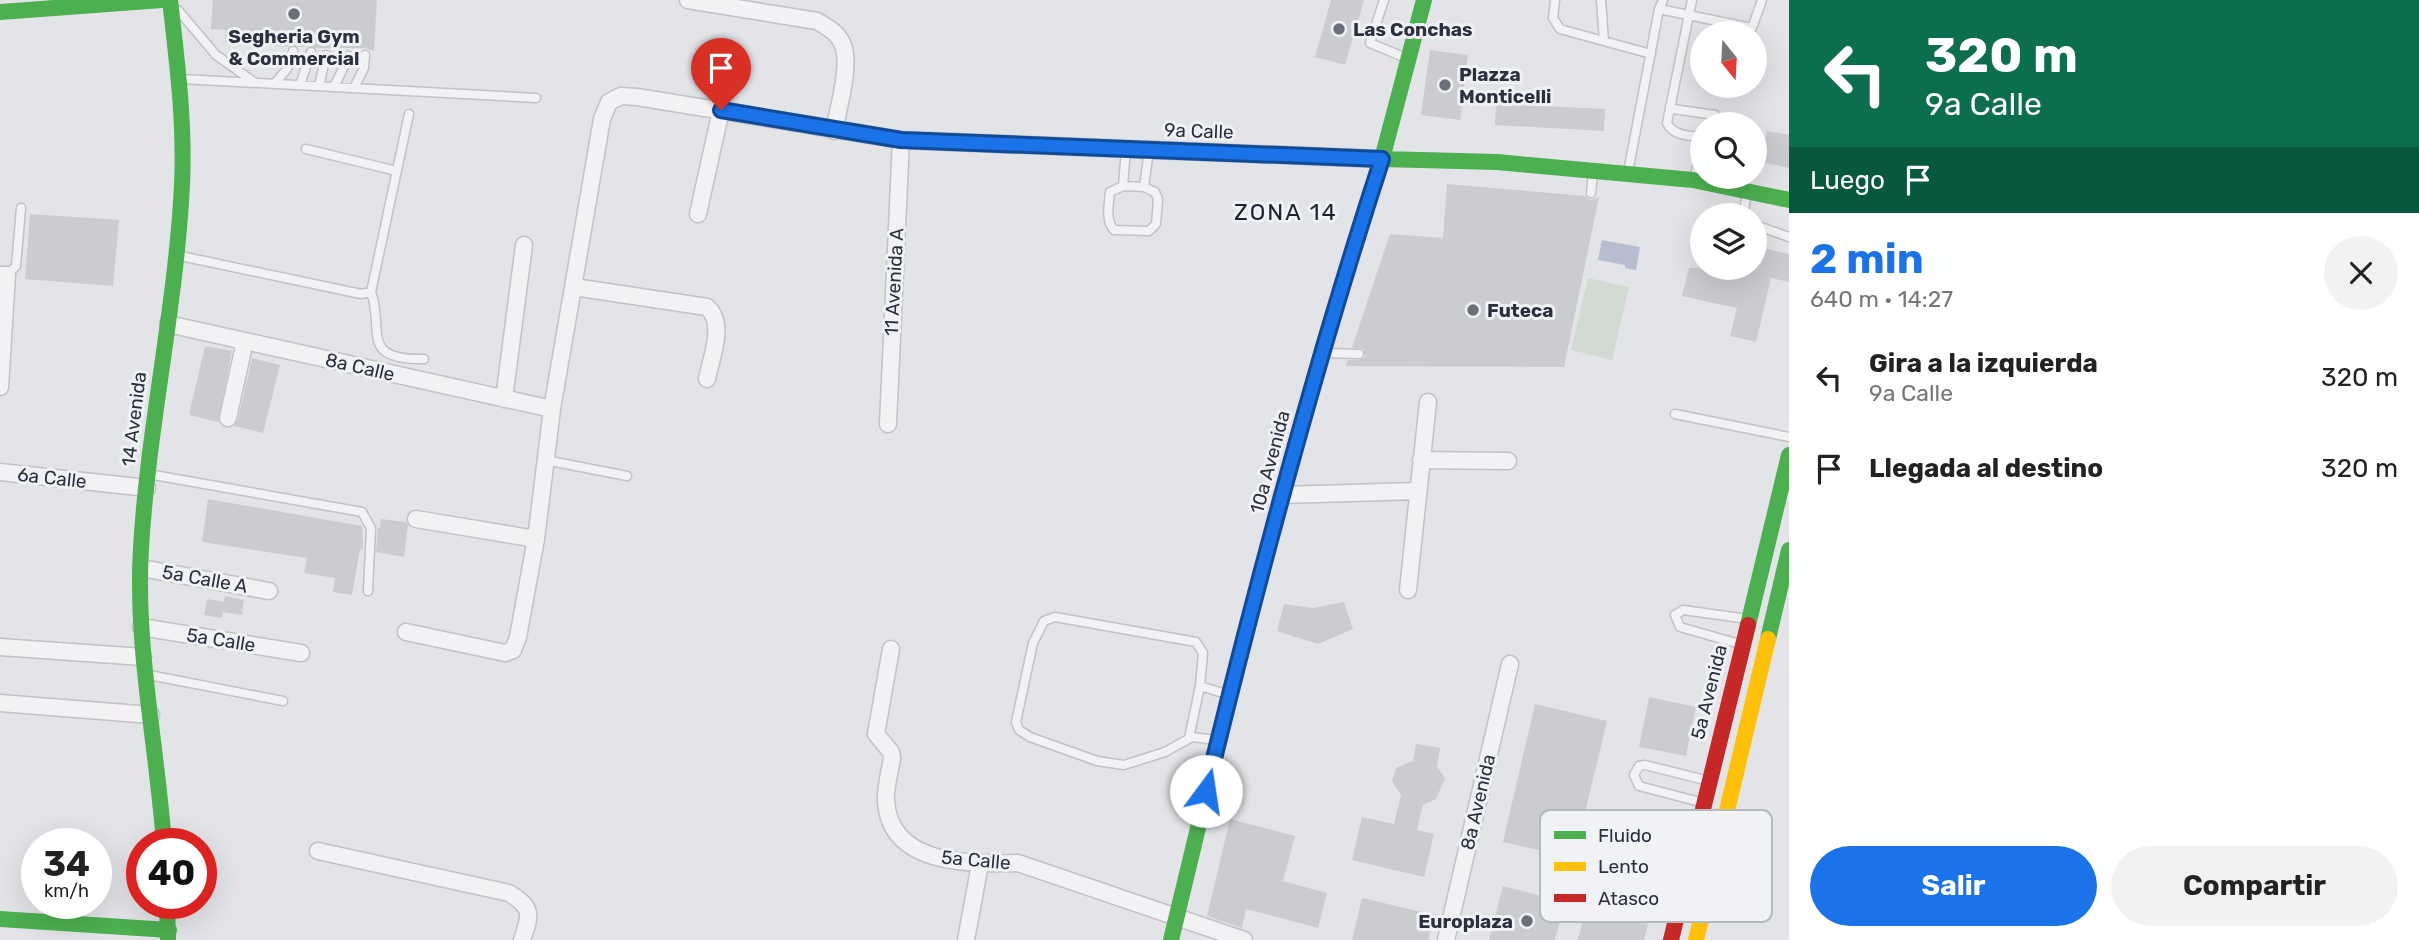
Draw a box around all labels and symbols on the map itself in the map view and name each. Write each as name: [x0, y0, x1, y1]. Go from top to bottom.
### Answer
marker: Segheria Gym & Commercial: [286, 6, 302, 22]
place label: Las Conchas: [1353, 18, 1473, 41]
marker: Las Conchas: [1331, 21, 1347, 37]
north arrow: [1690, 21, 1768, 98]
place label: Segheria Gym & Commercial: [228, 25, 360, 70]
pin: [691, 38, 751, 110]
place label: Plazza Monticelli: [1459, 63, 1552, 108]
marker: Plazza Monticelli: [1437, 77, 1453, 93]
street label: 9a Calle: [1164, 118, 1234, 144]
district label: ZONA 14: [1234, 198, 1338, 226]
street label: 11 Avenida A: [880, 227, 908, 337]
place label: Futeca: [1487, 299, 1553, 322]
marker: Futeca: [1465, 302, 1481, 318]
street label: 8a Calle: [323, 348, 397, 386]
street label: 14 Avenida: [117, 370, 151, 468]
street label: 10a Avenida: [1245, 408, 1295, 516]
street label: 6a Calle: [16, 463, 88, 493]
street label: 5a Calle A: [160, 560, 250, 598]
street label: 5a Calle: [185, 623, 257, 657]
street label: 5a Avenida: [1686, 642, 1732, 742]
street label: 8a Avenida: [1456, 752, 1500, 852]
position arrow: [1169, 754, 1243, 828]
legend: [1540, 810, 1772, 922]
text: Fluido: [1598, 824, 1652, 847]
speed limit sign: 40: [126, 828, 217, 919]
street label: 5a Calle: [940, 846, 1012, 874]
text: Lento: [1598, 855, 1649, 878]
text: Atasco: [1598, 887, 1659, 910]
place label: Europlaza: [1418, 910, 1513, 933]
marker: Europlaza: [1519, 913, 1535, 929]

